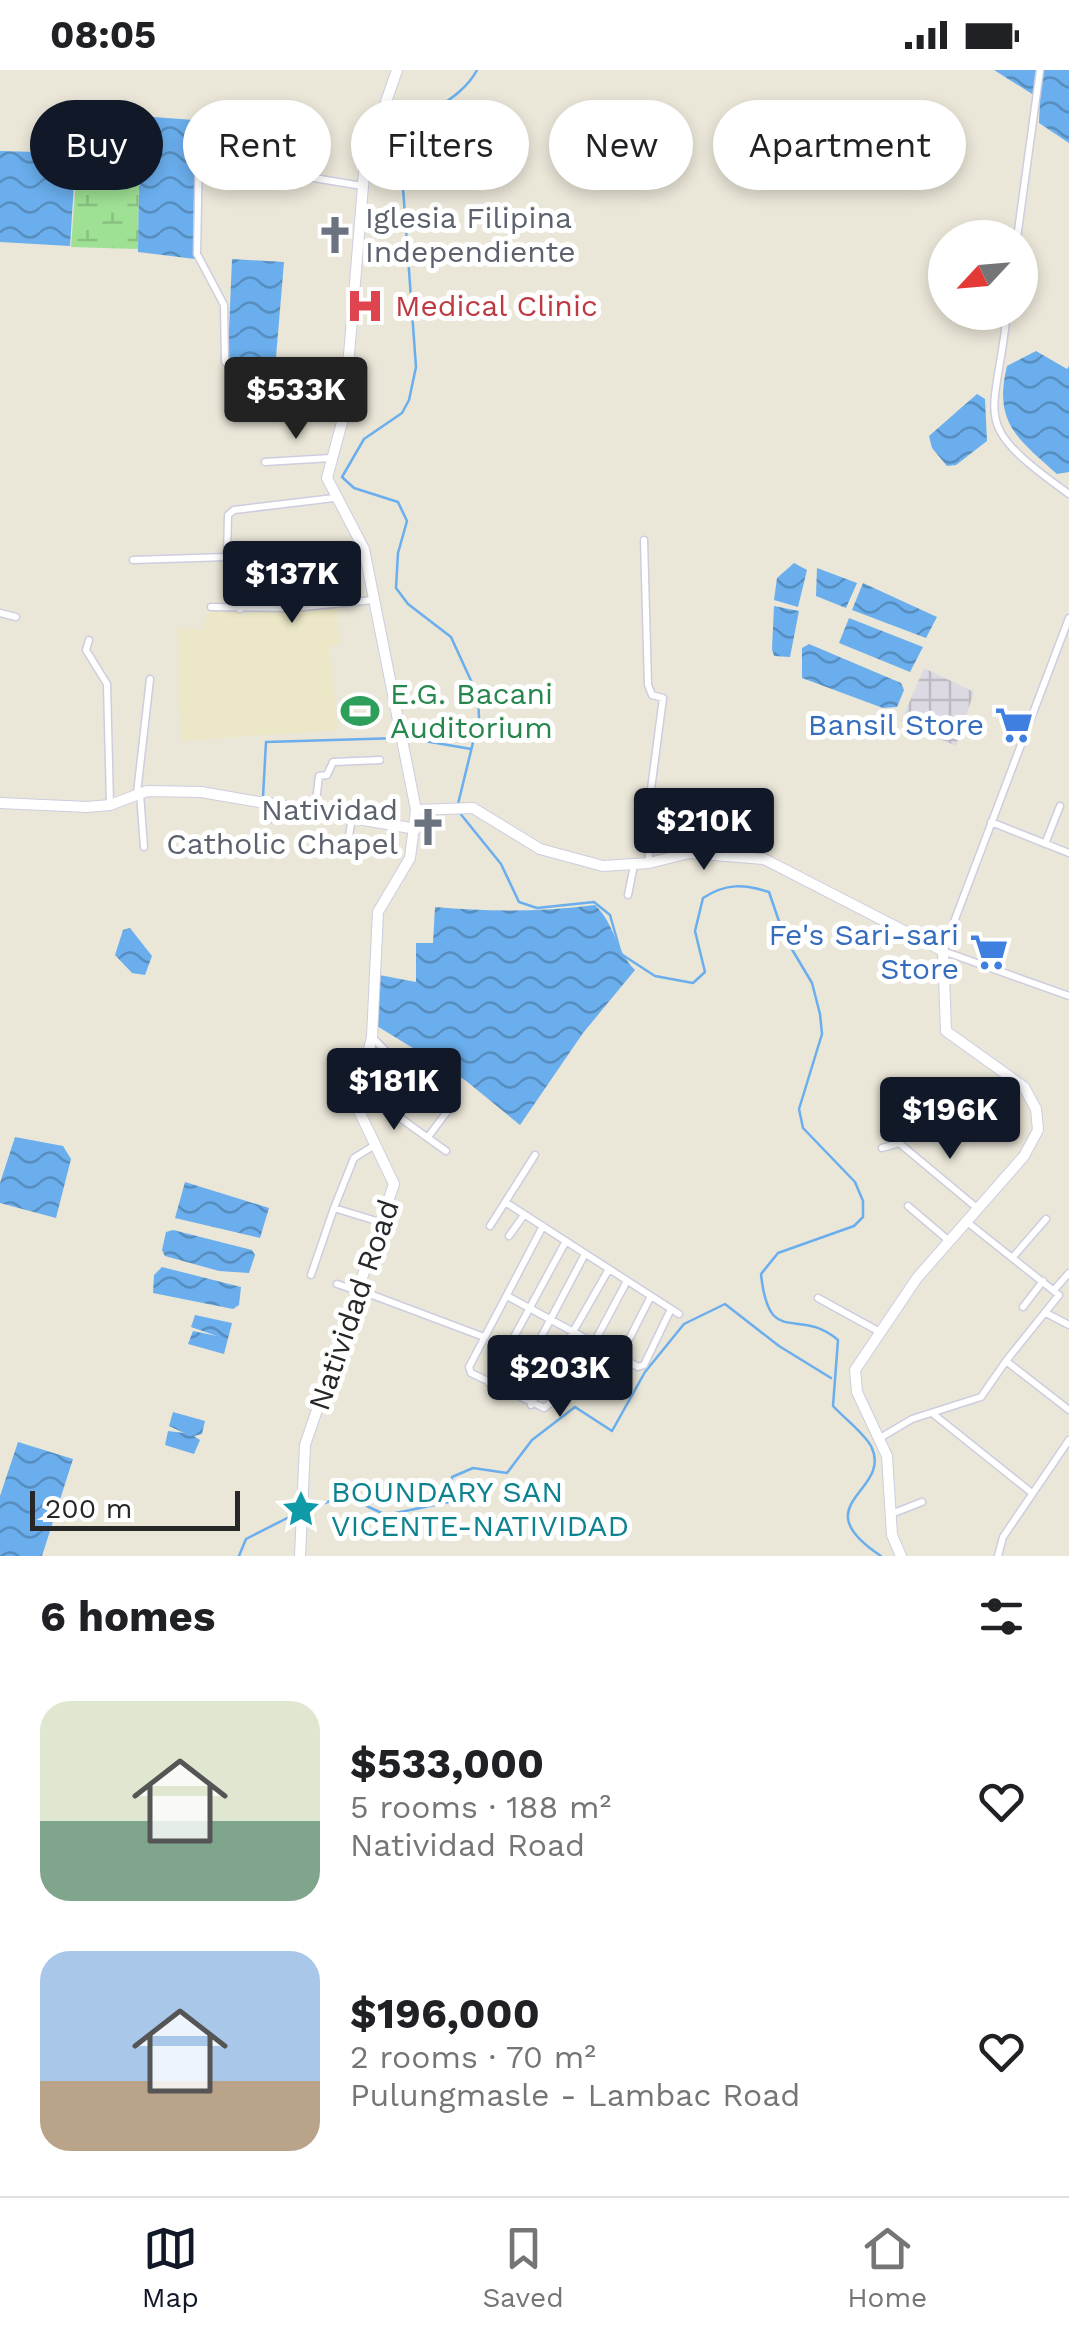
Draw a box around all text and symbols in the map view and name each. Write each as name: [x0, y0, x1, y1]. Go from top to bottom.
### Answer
text: 08:05: [50, 13, 156, 57]
chip: Buy: [30, 100, 163, 190]
chip: Rent: [183, 100, 331, 190]
chip: Filters: [351, 100, 529, 190]
chip: New: [549, 100, 693, 190]
chip: Apartment: [713, 100, 966, 190]
place label: Iglesia Filipina Independiente: [365, 200, 575, 269]
church icon: Iglesia Filipina Independiente: [314, 214, 356, 256]
north arrow: [928, 220, 1038, 330]
map controls: [928, 220, 1038, 330]
hospital icon: Medical Clinic: [344, 285, 386, 327]
place label: Medical Clinic: [395, 288, 598, 323]
pin: $533K: [226, 357, 366, 442]
text: $533K: [246, 370, 346, 408]
pin: $137K: [222, 541, 362, 626]
text: $137K: [245, 554, 339, 592]
place label: E.G. Bacani Auditorium: [390, 676, 553, 745]
sports icon: E.G. Bacani Auditorium: [339, 690, 381, 732]
supermarket icon: Bansil Store: [993, 704, 1035, 746]
place label: Bansil Store: [808, 707, 984, 742]
pin: $210K: [634, 788, 774, 873]
place label: Natividad Catholic Chapel: [166, 792, 398, 861]
text: $210K: [656, 801, 752, 839]
church icon: Natividad Catholic Chapel: [407, 806, 449, 848]
place label: Fe's Sari-sari Store: [768, 917, 959, 986]
supermarket icon: Fe's Sari-sari Store: [968, 931, 1010, 973]
pin: $181K: [324, 1048, 464, 1133]
text: $181K: [349, 1061, 439, 1099]
pin: $196K: [880, 1077, 1020, 1162]
text: $196K: [902, 1090, 998, 1128]
street label: Natividad Road: [301, 1195, 406, 1415]
pin: $203K: [490, 1335, 630, 1420]
text: $203K: [509, 1348, 611, 1386]
place label: BOUNDARY SAN VICENTE-NATIVIDAD: [331, 1474, 629, 1543]
scale bar: [30, 1486, 240, 1530]
place icon: BOUNDARY SAN VICENTE-NATIVIDAD: [280, 1488, 322, 1530]
text: 200 m: [45, 1492, 132, 1525]
icon: filters: [974, 1589, 1029, 1644]
text: 6 homes: [40, 1592, 215, 1641]
text: $533,000: [350, 1739, 544, 1788]
icon: home: [120, 1741, 240, 1861]
icon: heart: [974, 1774, 1029, 1829]
text: 5 rooms · 188 m²: [350, 1788, 611, 1826]
text: Natividad Road: [350, 1826, 585, 1864]
text: $196,000: [350, 1989, 540, 2038]
icon: home: [120, 1991, 240, 2111]
icon: heart: [974, 2024, 1029, 2079]
text: 2 rooms · 70 m²: [350, 2038, 596, 2076]
text: Pulungmasle - Lambac Road: [350, 2076, 800, 2114]
tab: Map: [142, 2221, 199, 2314]
tab: Saved: [482, 2221, 564, 2314]
tab: Home: [847, 2221, 927, 2314]

